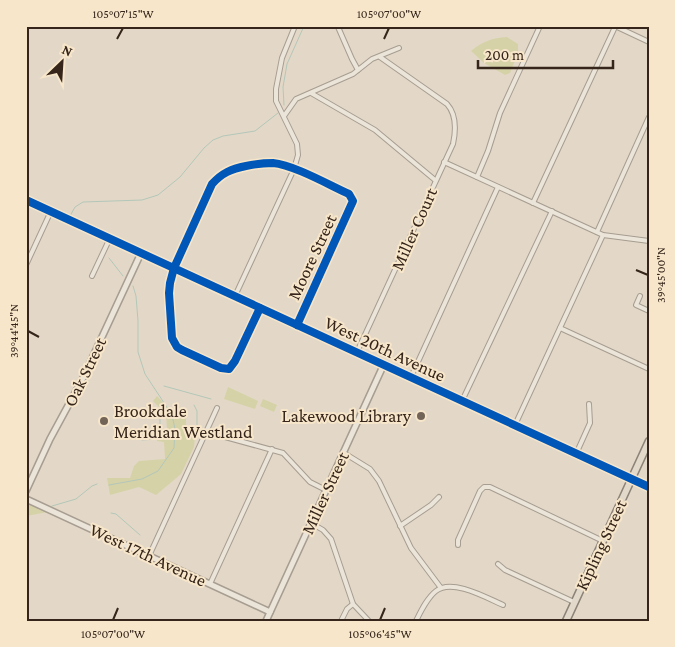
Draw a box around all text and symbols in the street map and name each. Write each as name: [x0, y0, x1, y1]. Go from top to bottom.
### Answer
text: 105°07'15"W: [93, 7, 153, 21]
text: 105°07'00"W: [357, 7, 421, 21]
north arrow: [38, 38, 88, 88]
scale bar: [478, 38, 612, 70]
text: N: [60, 41, 76, 60]
text: 200 m: [485, 47, 524, 63]
street label: Miller Court: [387, 184, 441, 273]
street label: Moore Street: [283, 210, 341, 303]
text: 39°45'00"N: [654, 247, 668, 303]
text: 39°44'45"N: [7, 304, 21, 358]
street label: West 20th Avenue: [321, 312, 449, 386]
street label: Oak Street: [60, 333, 111, 410]
place label: Brookdale Meridian Westland: [114, 401, 253, 442]
place label: Lakewood Library: [282, 406, 412, 426]
marker: Lakewood Library: [415, 410, 427, 422]
marker: Brookdale Meridian Westland: [98, 415, 110, 427]
street label: Miller Street: [297, 448, 353, 538]
street label: Kipling Street: [571, 495, 631, 594]
street label: West 17th Avenue: [87, 519, 210, 591]
text: 105°07'00"W: [81, 627, 145, 641]
text: 105°06'45"W: [349, 627, 411, 641]

